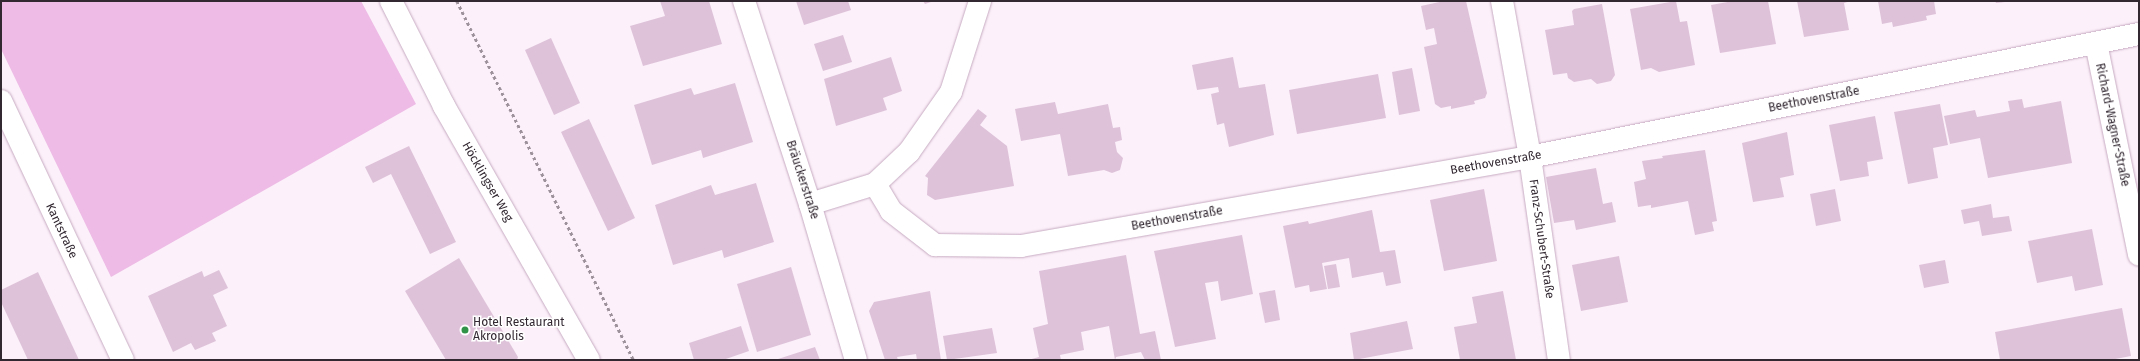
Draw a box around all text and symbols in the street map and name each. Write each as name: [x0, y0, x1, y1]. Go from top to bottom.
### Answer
street label: Richard-Wagner-Straße: [2092, 62, 2132, 188]
street label: Beethovenstraße: [1767, 84, 1861, 116]
street label: Bräuckerstraße: [782, 139, 822, 221]
street label: Höcklingser Weg: [458, 140, 516, 224]
street label: Beethovenstraße: [1449, 148, 1543, 178]
street label: Franz-Schubert-Straße: [1525, 178, 1557, 300]
street label: Kantstraße: [42, 201, 80, 261]
street label: Beethovenstraße: [1130, 204, 1224, 234]
place label: Hotel Restaurant Akropolis: [473, 316, 565, 344]
marker: Hotel Restaurant Akropolis: [460, 325, 470, 335]

